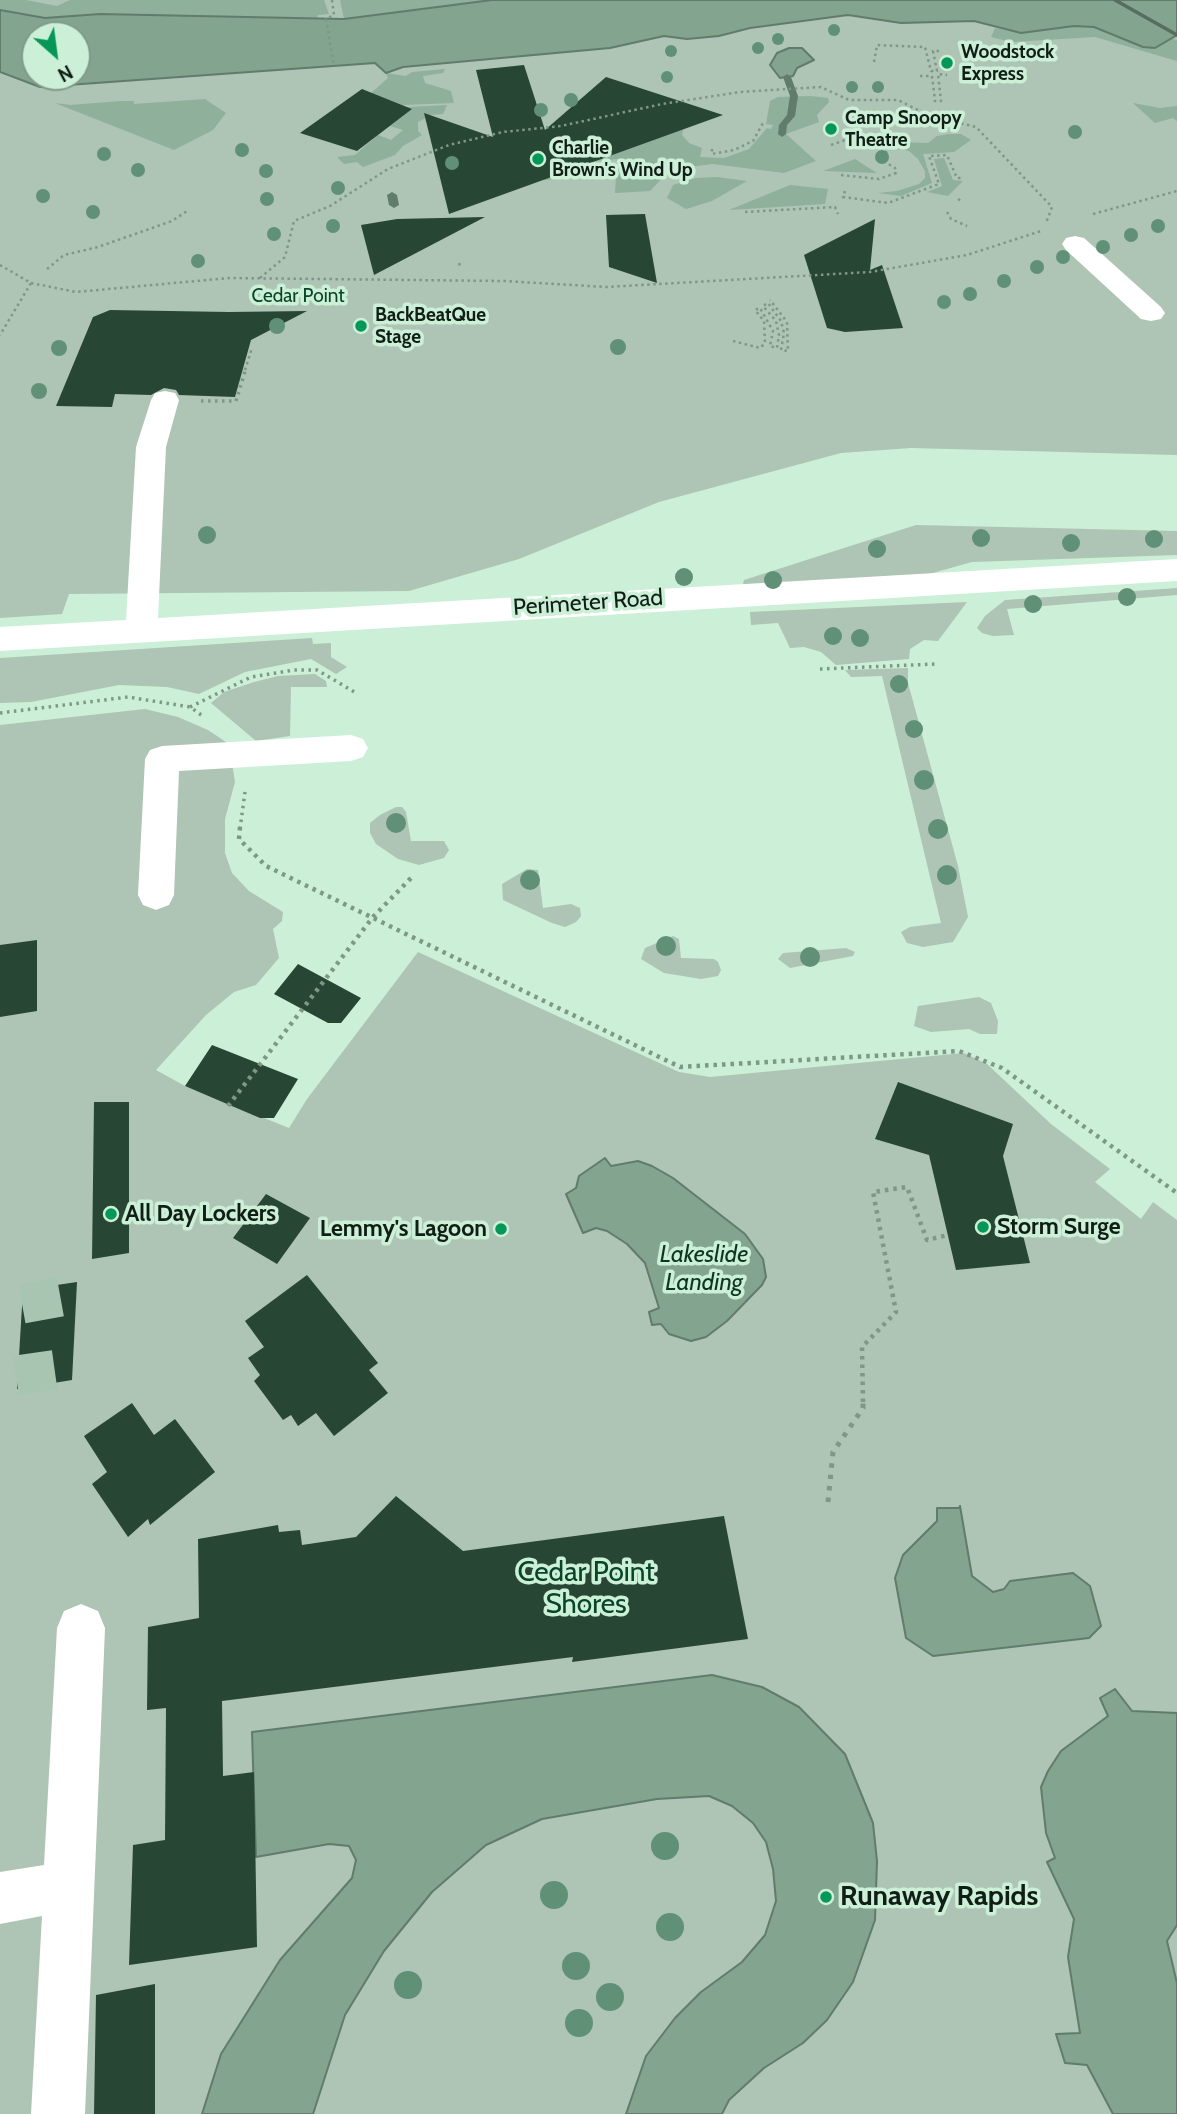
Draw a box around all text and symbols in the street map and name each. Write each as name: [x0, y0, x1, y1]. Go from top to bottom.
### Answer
north arrow: [21, 21, 91, 91]
place label: Woodstock Express: [961, 41, 1054, 85]
marker: Woodstock Express: [939, 55, 955, 71]
text: N: [54, 60, 76, 87]
place label: Camp Snoopy Theatre: [845, 107, 962, 151]
marker: Camp Snoopy Theatre: [823, 121, 839, 137]
place label: Charlie Brown's Wind Up: [552, 137, 693, 181]
marker: Charlie Brown's Wind Up: [530, 151, 546, 167]
park label: Cedar Point: [251, 285, 345, 307]
place label: BackBeatQue Stage: [375, 304, 486, 348]
marker: BackBeatQue Stage: [353, 318, 369, 334]
street label: Perimeter Road: [512, 584, 664, 622]
place label: All Day Lockers: [125, 1200, 276, 1228]
marker: All Day Lockers: [103, 1206, 119, 1222]
place label: Storm Surge: [997, 1213, 1121, 1241]
place label: Lemmy's Lagoon: [320, 1215, 487, 1243]
marker: Storm Surge: [975, 1219, 991, 1235]
marker: Lemmy's Lagoon: [493, 1221, 509, 1237]
water label: Lakeslide Landing: [660, 1241, 748, 1297]
park label: Cedar Point Shores: [517, 1556, 655, 1622]
place label: Runaway Rapids: [840, 1880, 1038, 1914]
marker: Runaway Rapids: [818, 1889, 834, 1905]

